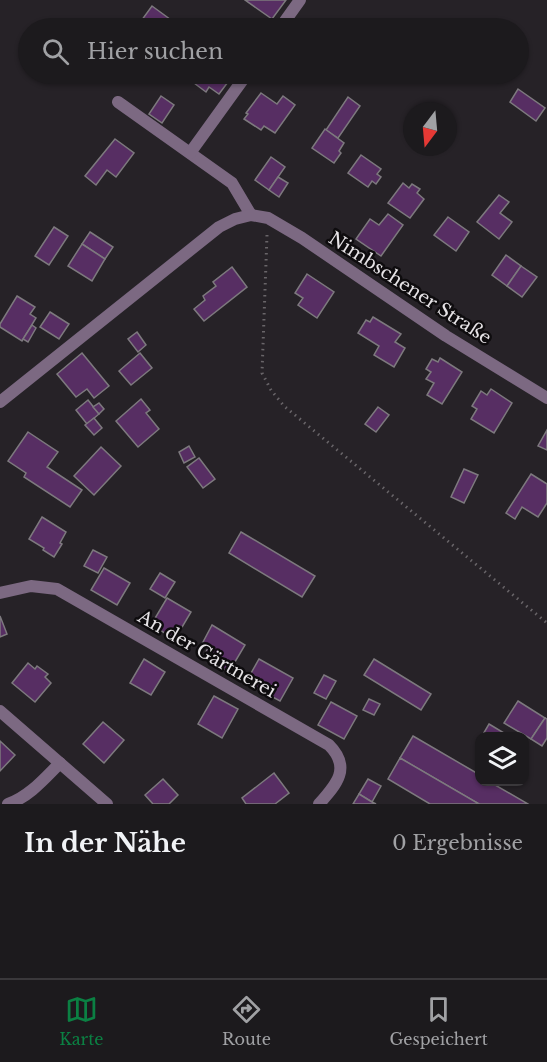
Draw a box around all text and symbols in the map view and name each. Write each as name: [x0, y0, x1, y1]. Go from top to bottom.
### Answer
search box: [18, 18, 529, 84]
icon: search: [39, 35, 72, 68]
text: Hier suchen: [87, 38, 223, 65]
north arrow: [403, 102, 457, 156]
street label: Nimbschener Straße: [325, 227, 495, 349]
street label: An der Gärtnerei: [133, 605, 280, 702]
map controls: [475, 732, 529, 786]
button: layers: [475, 732, 529, 786]
text: In der Nähe: [24, 827, 186, 859]
text: 0 Ergebnisse: [392, 831, 523, 855]
tab: Karte: [59, 993, 103, 1049]
tab: Route: [222, 993, 271, 1049]
tab: Gespeichert: [389, 993, 488, 1049]

